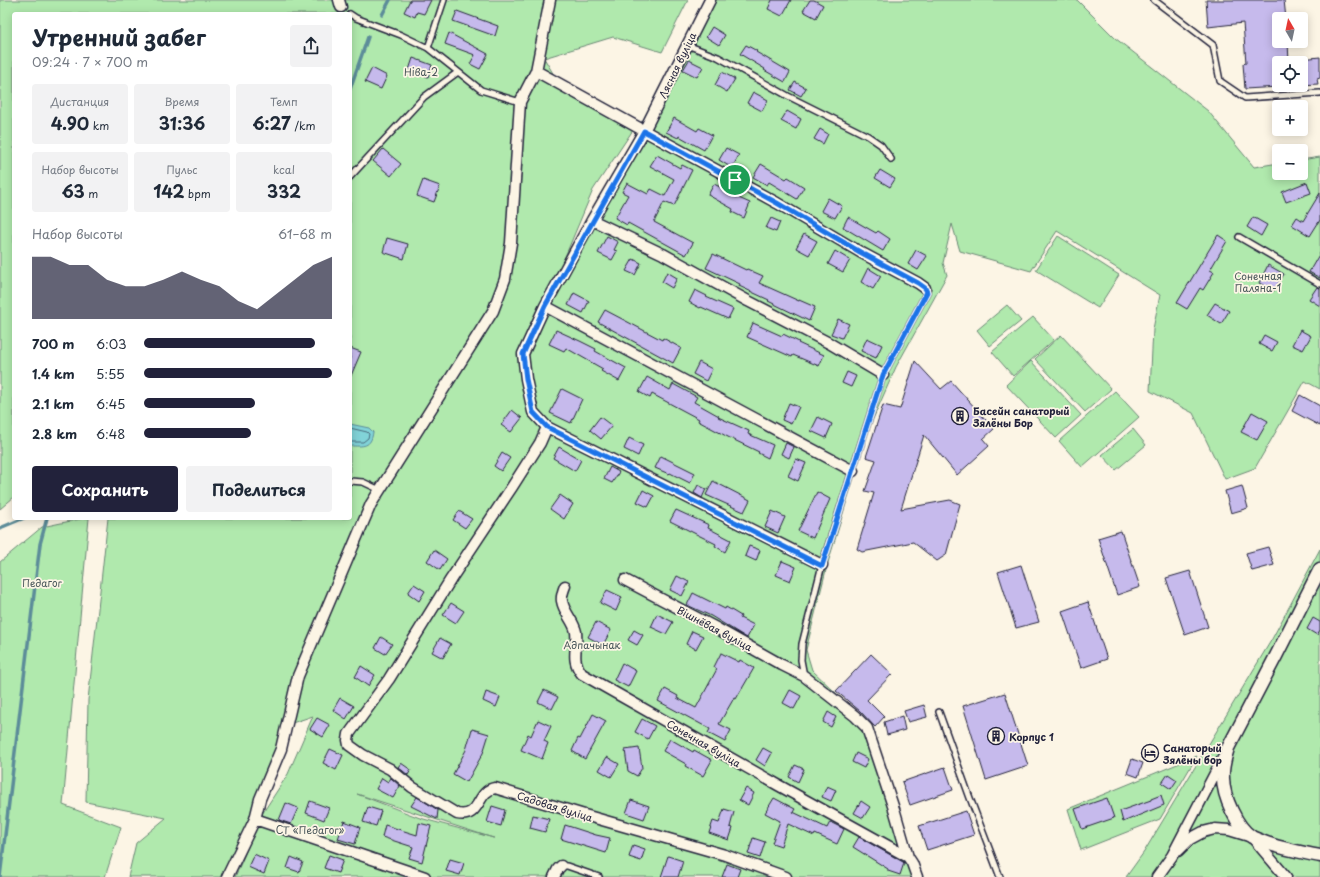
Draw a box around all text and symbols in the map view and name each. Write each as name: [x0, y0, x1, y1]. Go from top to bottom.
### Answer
north arrow: [1272, 12, 1308, 48]
map controls: [1272, 12, 1308, 180]
text: Утренний забег: [32, 20, 206, 53]
button: share: [290, 25, 332, 67]
street label: Лясная вуліца: [655, 29, 701, 101]
text: 09:24 · 7 × 700 m: [32, 52, 148, 71]
button: locate: [1272, 56, 1308, 92]
park label: Ніва-2: [404, 64, 438, 79]
text: Дистанция: [51, 93, 109, 110]
text: Время: [164, 93, 200, 110]
text: Темп: [270, 93, 298, 110]
button: +: [1272, 100, 1308, 136]
text: 4.90: [51, 110, 89, 136]
text: 31:36: [159, 110, 205, 136]
text: 6:27: [252, 110, 291, 136]
text: km: [89, 117, 109, 134]
text: /km: [291, 117, 316, 134]
button: −: [1272, 144, 1308, 180]
text: Набор высоты: [42, 161, 119, 178]
text: Пульс: [166, 161, 198, 178]
text: kcal: [273, 161, 295, 178]
pin: [718, 163, 752, 197]
icon: arrive: [724, 169, 746, 191]
text: 63: [62, 178, 85, 204]
text: 142: [153, 178, 184, 204]
text: 332: [267, 178, 301, 204]
text: m: [85, 185, 98, 202]
text: bpm: [184, 185, 211, 202]
text: Набор высоты: [32, 224, 123, 243]
text: 61–68 m: [278, 224, 332, 243]
park label: Сонечная Паляна-1: [1234, 268, 1282, 295]
text: 700 m: [32, 334, 74, 353]
text: 6:03: [96, 334, 127, 353]
text: 1.4 km: [32, 364, 75, 383]
text: 5:55: [96, 364, 125, 383]
text: 2.1 km: [32, 394, 74, 413]
text: 6:45: [96, 394, 125, 413]
place label: Басейн санаторый Зялёны Бор: [972, 403, 1069, 430]
building icon: Басейн санаторый Зялёны Бор: [950, 406, 970, 426]
text: 2.8 km: [32, 424, 77, 443]
text: 6:48: [96, 424, 125, 443]
button: Сохранить: [32, 466, 178, 512]
button: Поделиться: [186, 466, 332, 512]
park label: Педагог: [22, 575, 63, 590]
street label: Вішнёвая вуліца: [674, 602, 756, 655]
park label: Адпачынак: [563, 637, 621, 652]
street label: Сонечная вуліца: [664, 716, 745, 772]
building icon: Корпус 1: [986, 726, 1006, 746]
place label: Корпус 1: [1009, 729, 1054, 744]
place label: Санаторый Зялёны бор: [1162, 740, 1222, 767]
hotel icon: Санаторый Зялёны бор: [1140, 743, 1160, 763]
street label: Садовая вуліца: [515, 787, 596, 826]
park label: СТ «Педагог»: [276, 822, 345, 837]

